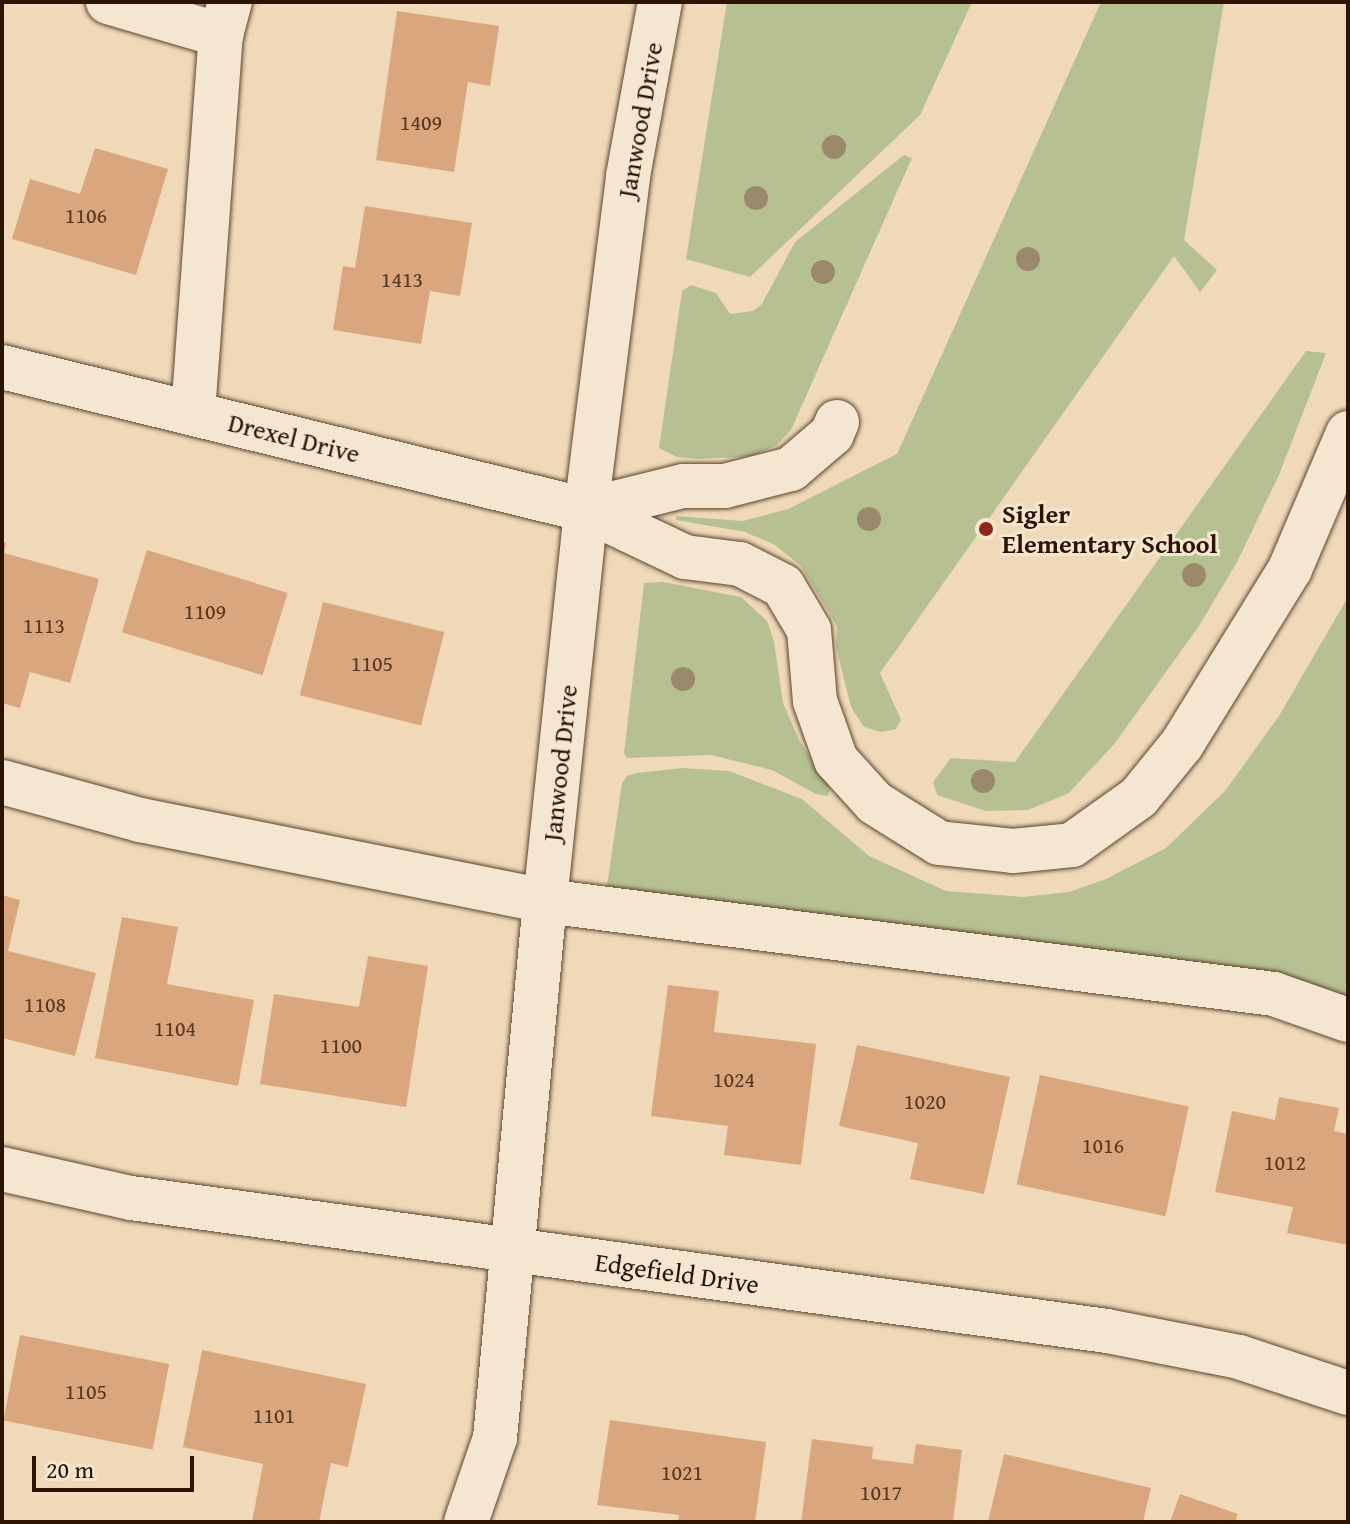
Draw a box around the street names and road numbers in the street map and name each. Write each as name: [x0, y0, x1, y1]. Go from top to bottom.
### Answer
street label: Janwood Drive: [611, 40, 669, 200]
street label: Drexel Drive: [225, 407, 363, 469]
street label: Janwood Drive: [536, 683, 584, 843]
street label: Edgefield Drive: [593, 1246, 761, 1300]

